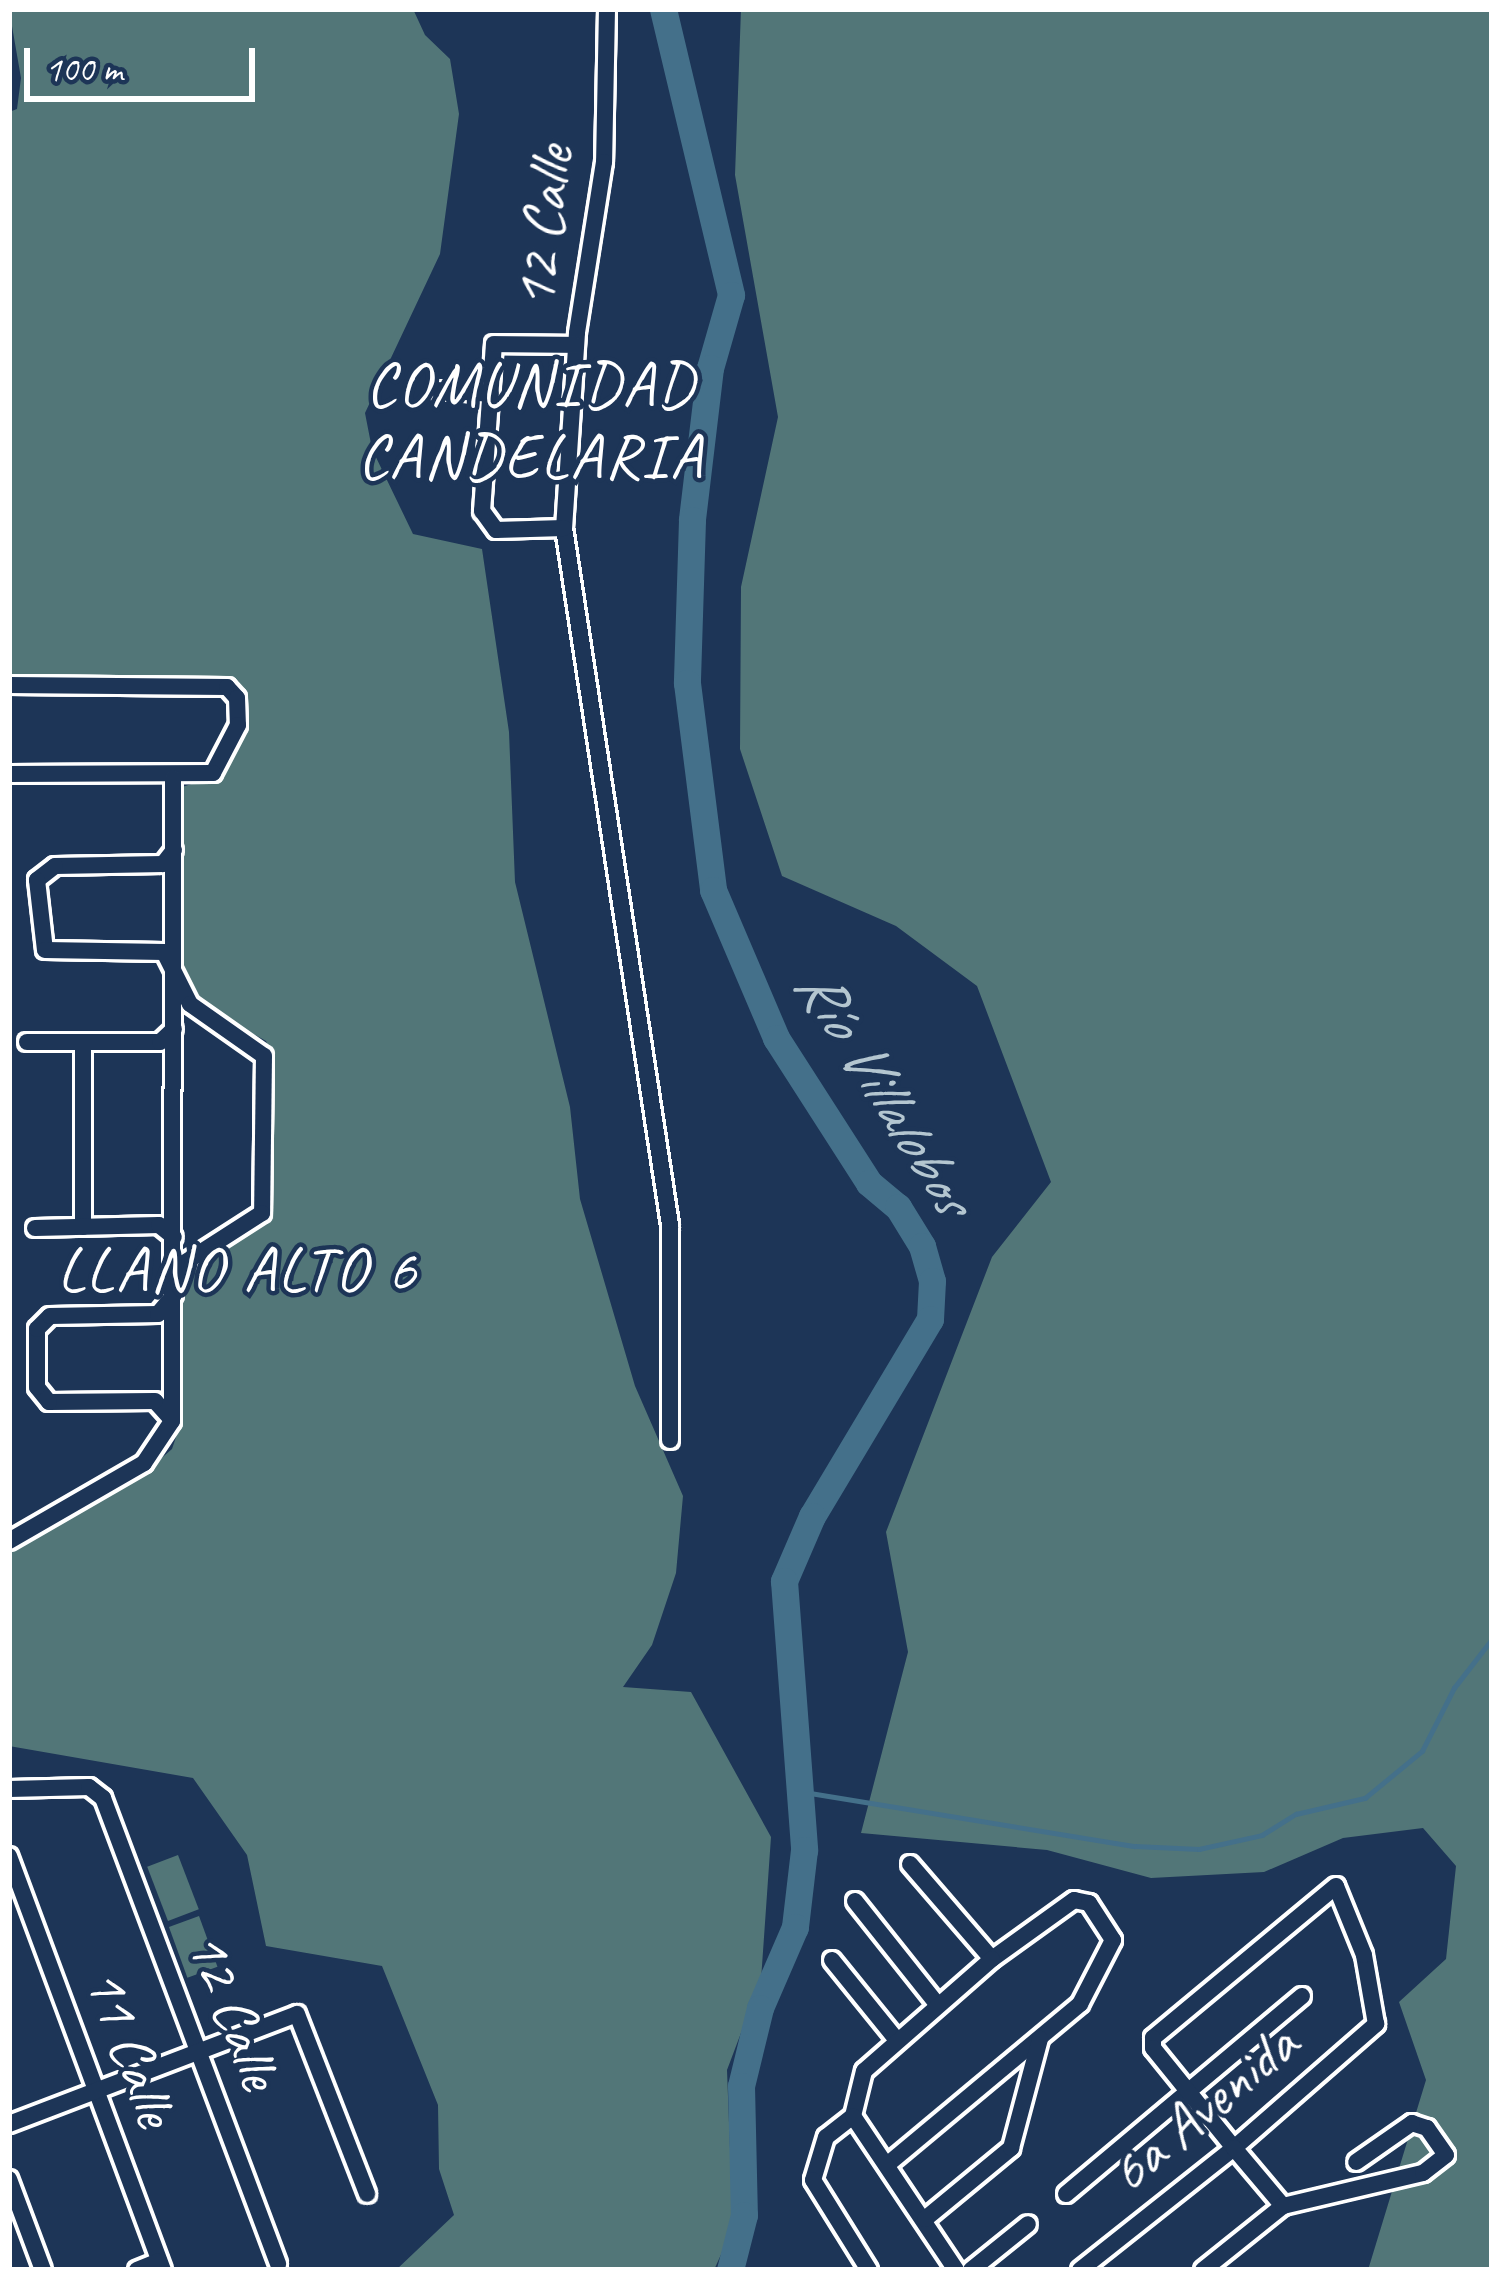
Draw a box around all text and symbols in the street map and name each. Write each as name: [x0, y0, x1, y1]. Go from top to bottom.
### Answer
scale bar: [30, 24, 261, 98]
text: 100 m: [45, 46, 122, 92]
street label: 12 Calle: [497, 142, 589, 312]
district label: COMUNIDAD CANDELARIA: [362, 347, 700, 495]
water label: Río Villalobos: [779, 953, 989, 1227]
district label: LLANO ALTO 6: [58, 1232, 418, 1308]
street label: 12 Calle: [171, 1921, 297, 2099]
street label: 11 Calle: [69, 1958, 193, 2136]
street label: 6a Avenida: [1094, 2009, 1312, 2207]

